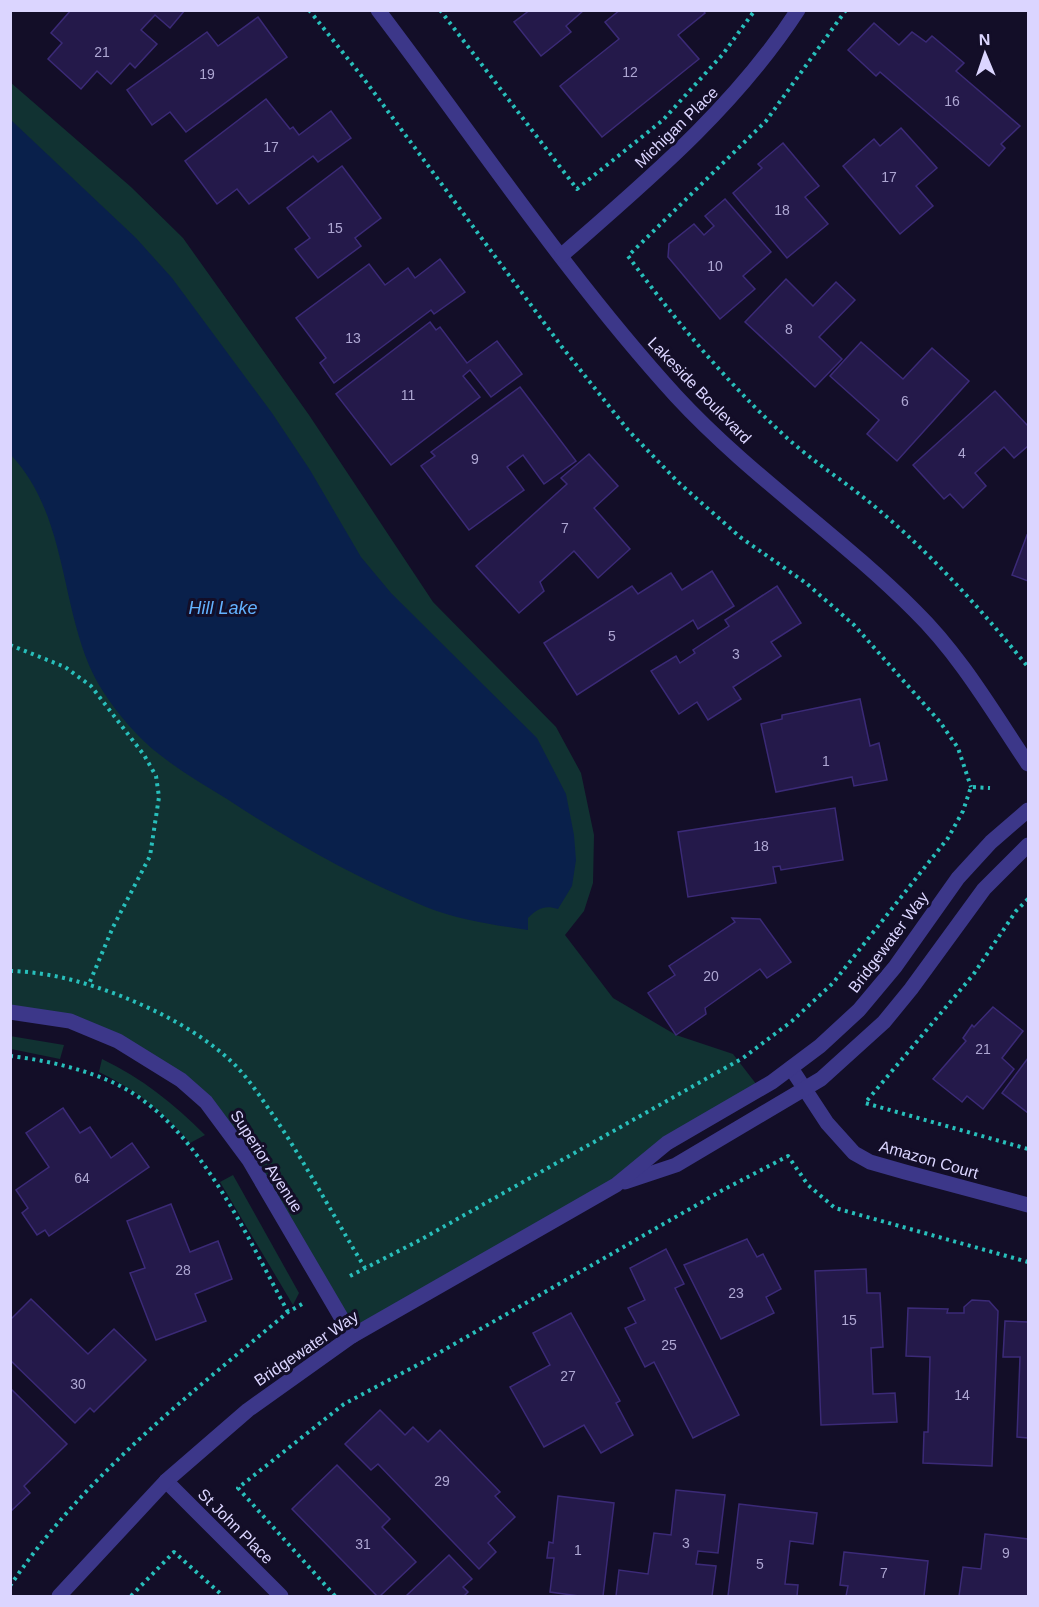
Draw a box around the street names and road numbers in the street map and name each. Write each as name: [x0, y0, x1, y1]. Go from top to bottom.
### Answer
street label: Michigan Place: [631, 83, 721, 171]
street label: Lakeside Boulevard: [645, 334, 755, 447]
street label: Bridgewater Way: [845, 889, 932, 996]
street label: Superior Avenue: [227, 1107, 306, 1215]
street label: Amazon Court: [877, 1137, 981, 1182]
street label: Bridgewater Way: [251, 1307, 361, 1389]
street label: St John Place: [195, 1485, 277, 1567]

